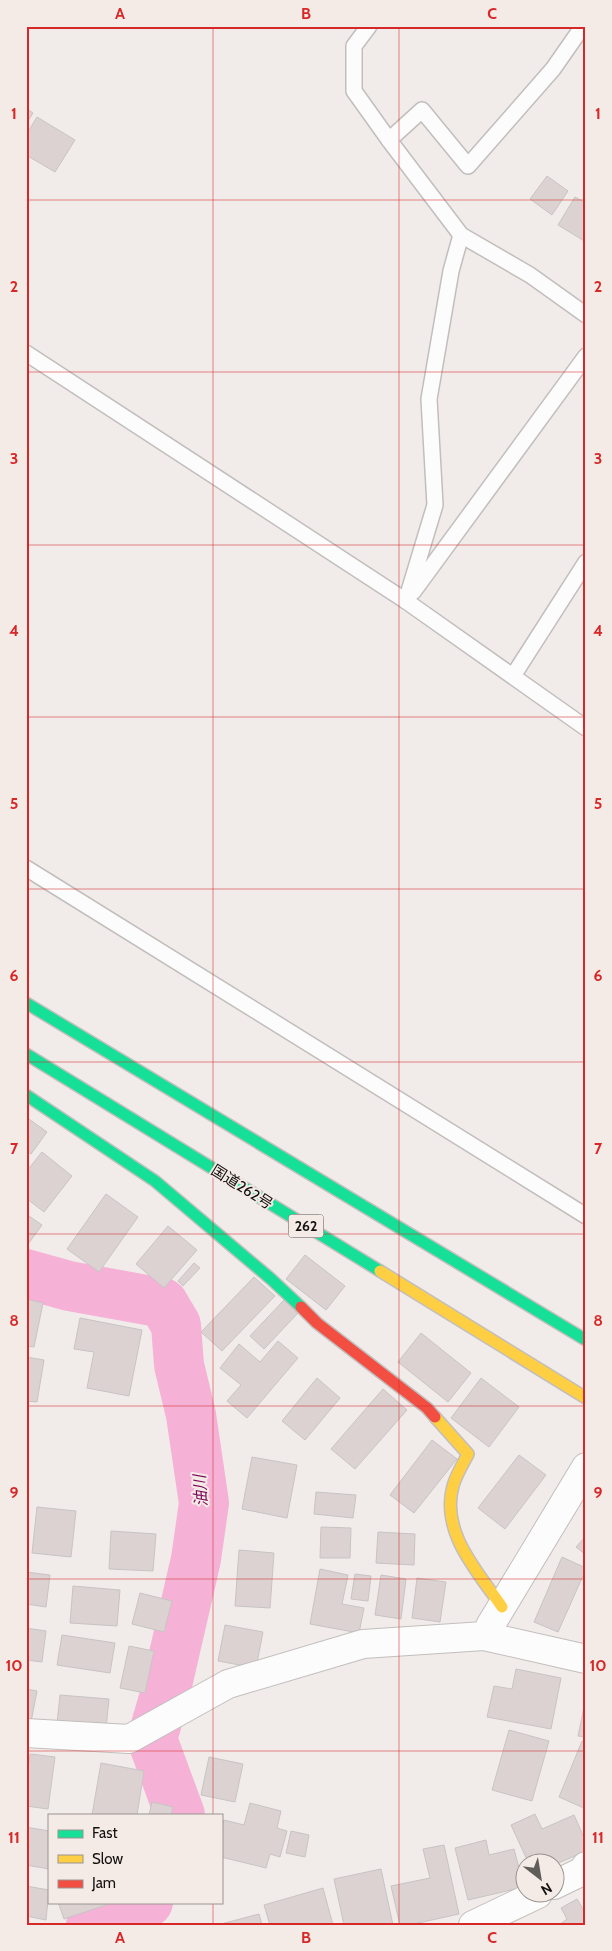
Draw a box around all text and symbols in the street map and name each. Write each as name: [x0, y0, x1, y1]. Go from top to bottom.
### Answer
text: A: [115, 4, 125, 23]
text: B: [301, 4, 311, 23]
text: C: [487, 4, 497, 23]
text: 1: [11, 104, 17, 123]
text: 1: [595, 104, 601, 123]
text: 2: [10, 277, 18, 296]
text: 2: [594, 277, 602, 296]
text: 3: [10, 449, 18, 468]
text: 3: [594, 449, 602, 468]
text: 4: [9, 621, 19, 640]
text: 4: [593, 621, 603, 640]
text: 5: [10, 794, 18, 813]
text: 5: [594, 794, 602, 813]
text: 6: [10, 966, 19, 985]
text: 6: [594, 966, 603, 985]
text: 7: [10, 1139, 19, 1158]
text: 7: [594, 1139, 603, 1158]
street label: 国道262号: [208, 1161, 276, 1213]
road number: 262: [288, 1214, 324, 1238]
text: 8: [9, 1311, 19, 1330]
text: 8: [593, 1311, 603, 1330]
water label: 油川: [190, 1472, 211, 1508]
text: 9: [10, 1483, 19, 1502]
text: 9: [594, 1483, 603, 1502]
text: 10: [5, 1656, 23, 1675]
text: 10: [589, 1656, 607, 1675]
legend: [48, 1814, 222, 1904]
text: Fast: [92, 1824, 117, 1842]
text: 11: [8, 1828, 20, 1847]
text: 11: [592, 1828, 604, 1847]
text: Slow: [92, 1850, 123, 1868]
north arrow: [514, 1854, 564, 1904]
text: Jam: [91, 1874, 116, 1892]
text: N: [538, 1879, 556, 1899]
text: A: [115, 1928, 125, 1947]
text: B: [301, 1928, 311, 1947]
text: C: [487, 1928, 497, 1947]

